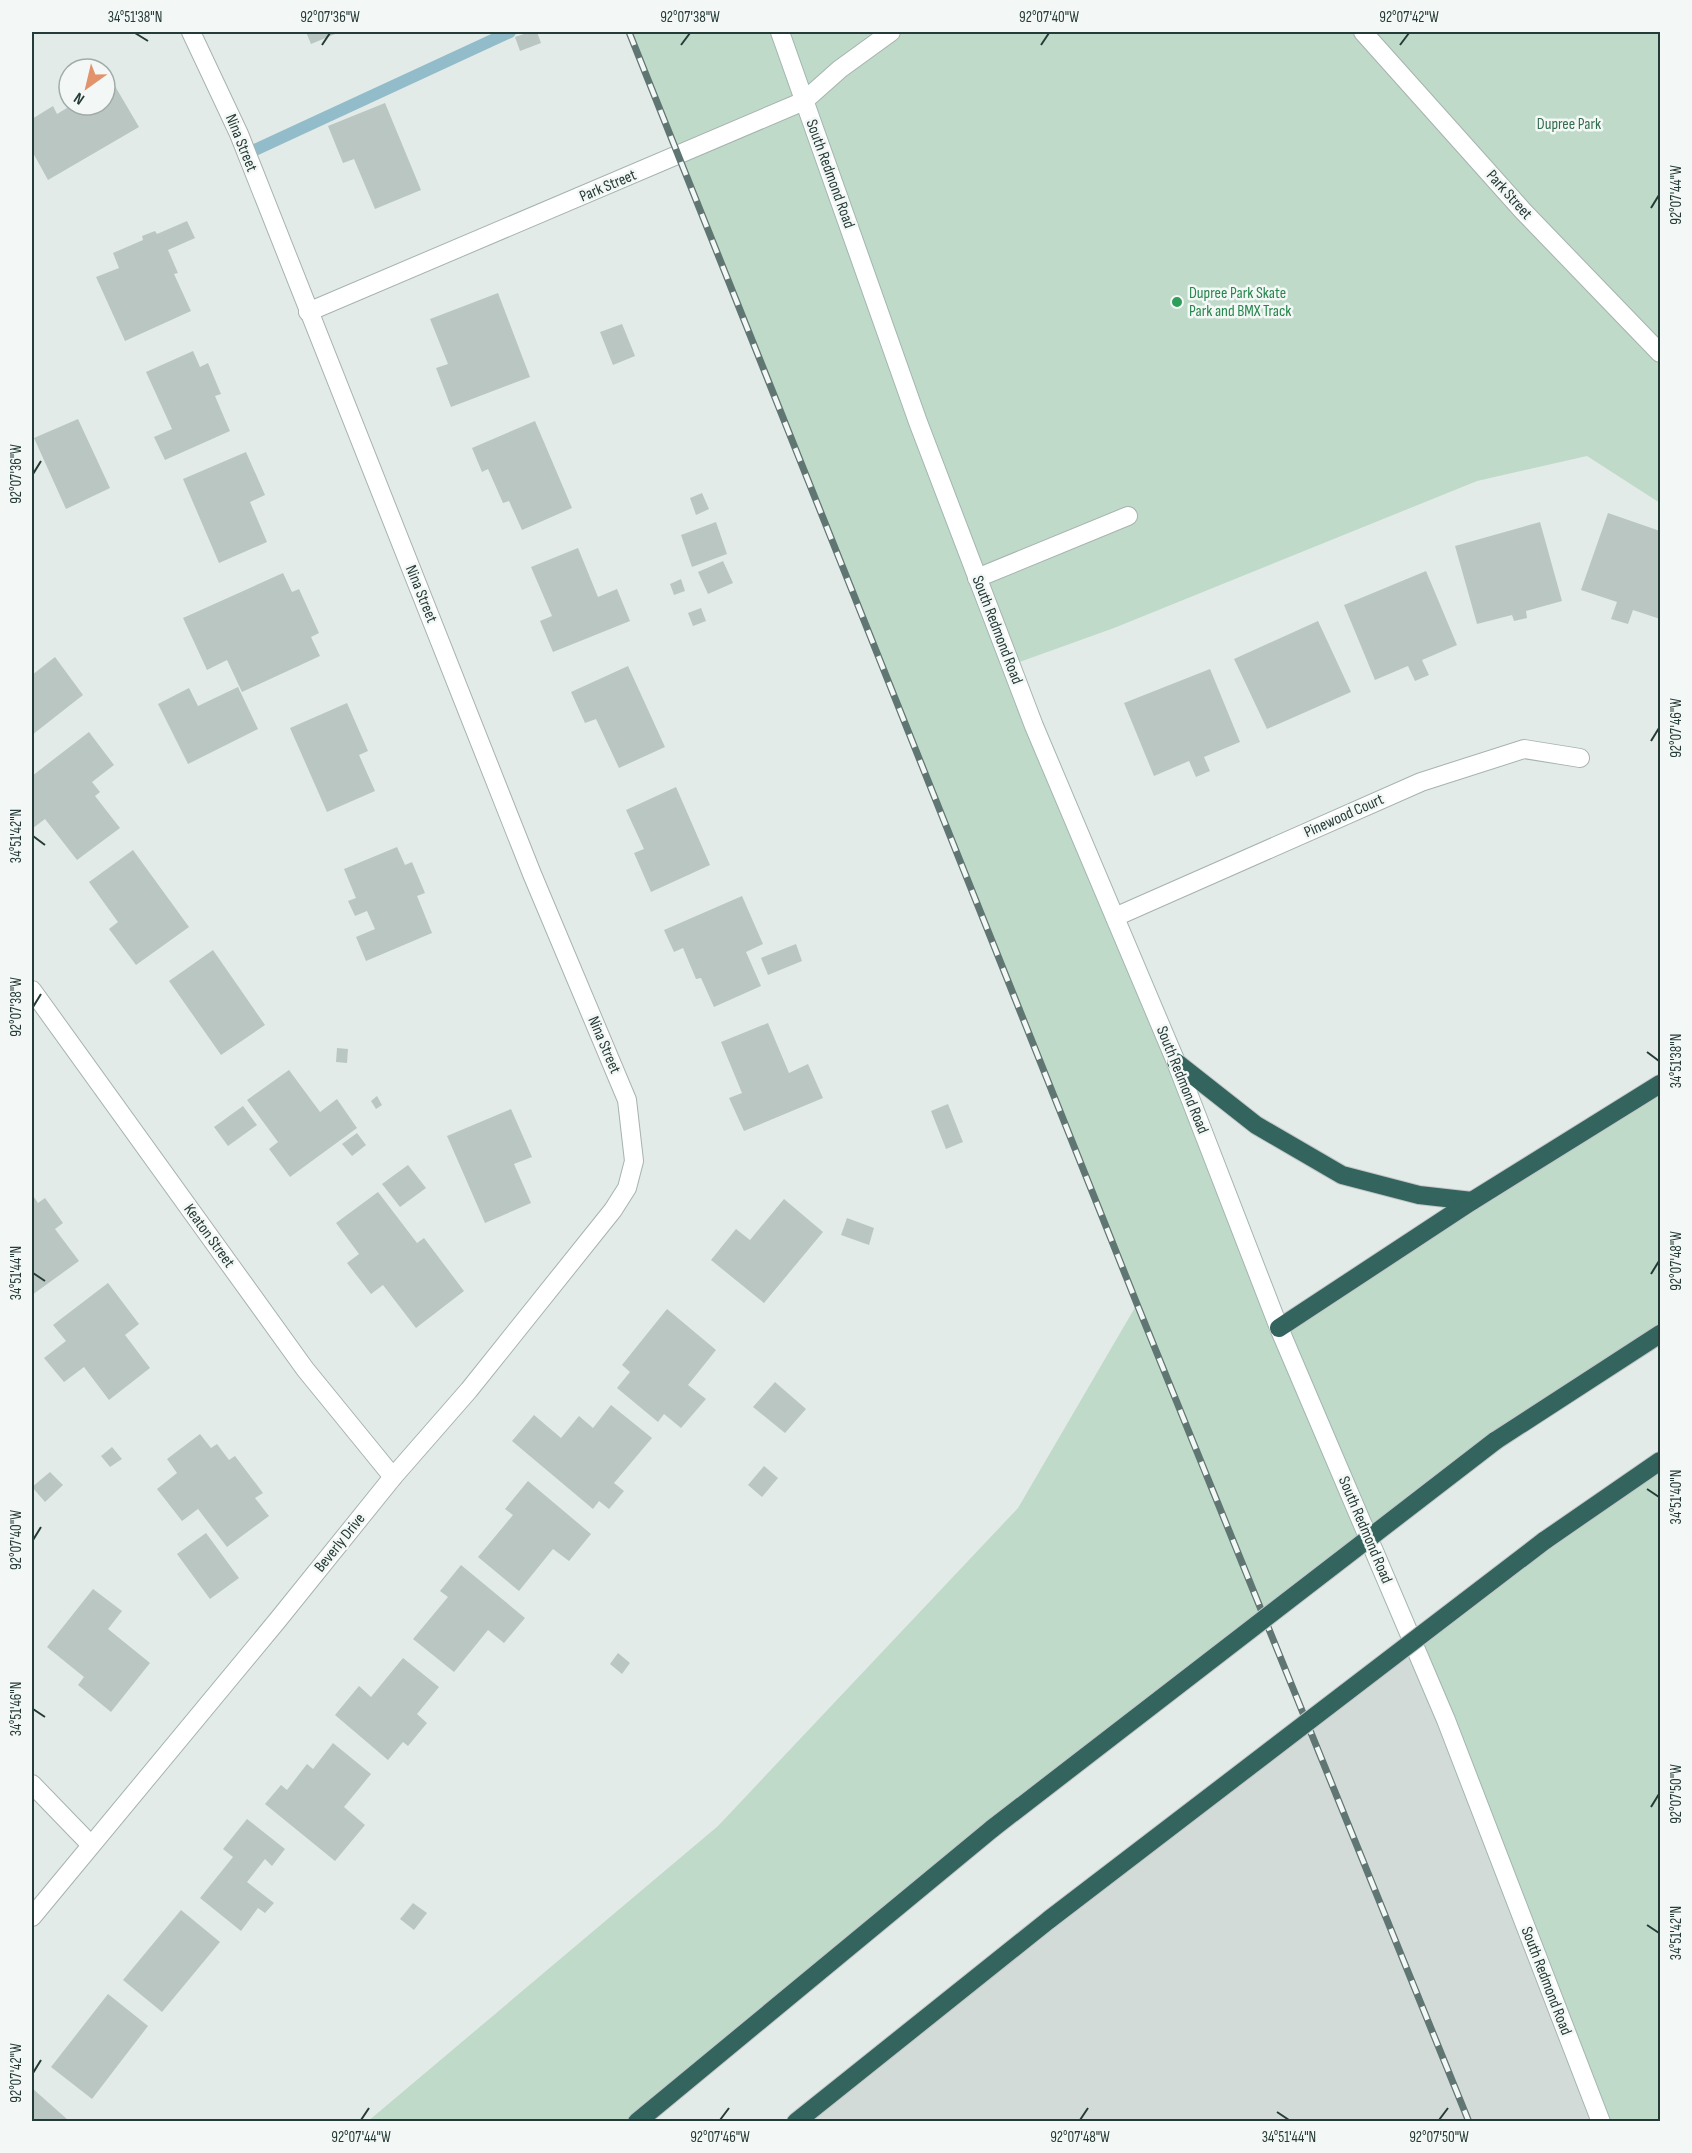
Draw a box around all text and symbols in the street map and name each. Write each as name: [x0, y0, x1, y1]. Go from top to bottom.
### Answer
text: 34°51'38"N: [108, 8, 162, 27]
text: 92°07'36"W: [300, 8, 360, 27]
text: 92°07'38"W: [660, 8, 720, 27]
text: 92°07'40"W: [1019, 8, 1079, 27]
text: 92°07'42"W: [1379, 8, 1439, 27]
north arrow: [57, 57, 117, 117]
text: N: [71, 88, 88, 108]
street label: Nina Street: [221, 111, 261, 175]
park label: Dupree Park: [1537, 115, 1601, 134]
street label: South Redmond Road: [802, 117, 858, 231]
text: 92°07'44"W: [1667, 165, 1686, 225]
street label: Park Street: [577, 166, 639, 206]
street label: Park Street: [1482, 166, 1536, 224]
place label: Dupree Park Skate Park and BMX Track: [1189, 284, 1291, 321]
marker: Dupree Park Skate Park and BMX Track: [1170, 295, 1184, 309]
text: 92°07'36"W: [7, 444, 26, 504]
street label: Nina Street: [401, 562, 441, 626]
street label: South Redmond Road: [968, 573, 1026, 687]
text: 92°07'46"W: [1667, 698, 1686, 758]
street label: Pinewood Court: [1301, 790, 1387, 842]
text: 34°51'42"N: [7, 809, 26, 863]
text: 92°07'38"W: [7, 977, 26, 1037]
street label: Nina Street: [583, 1013, 625, 1077]
street label: South Redmond Road: [1152, 1023, 1212, 1137]
text: 34°51'38"N: [1667, 1034, 1686, 1088]
street label: Keaton Street: [180, 1200, 239, 1272]
text: 92°07'48"W: [1667, 1231, 1686, 1291]
text: 34°51'44"N: [7, 1246, 26, 1300]
text: 34°51'40"N: [1667, 1470, 1686, 1524]
street label: South Redmond Road: [1334, 1474, 1396, 1586]
text: 92°07'40"W: [7, 1510, 26, 1570]
street label: Beverly Drive: [311, 1510, 369, 1576]
text: 34°51'46"N: [7, 1682, 26, 1736]
text: 92°07'50"W: [1667, 1764, 1686, 1824]
text: 34°51'42"N: [1667, 1906, 1686, 1960]
street label: South Redmond Road: [1517, 1924, 1575, 2038]
text: 92°07'42"W: [7, 2043, 26, 2103]
text: 92°07'44"W: [331, 2128, 391, 2147]
text: 92°07'46"W: [690, 2128, 750, 2147]
text: 92°07'48"W: [1050, 2128, 1110, 2147]
text: 34°51'44"N: [1262, 2128, 1316, 2147]
text: 92°07'50"W: [1409, 2128, 1469, 2147]

